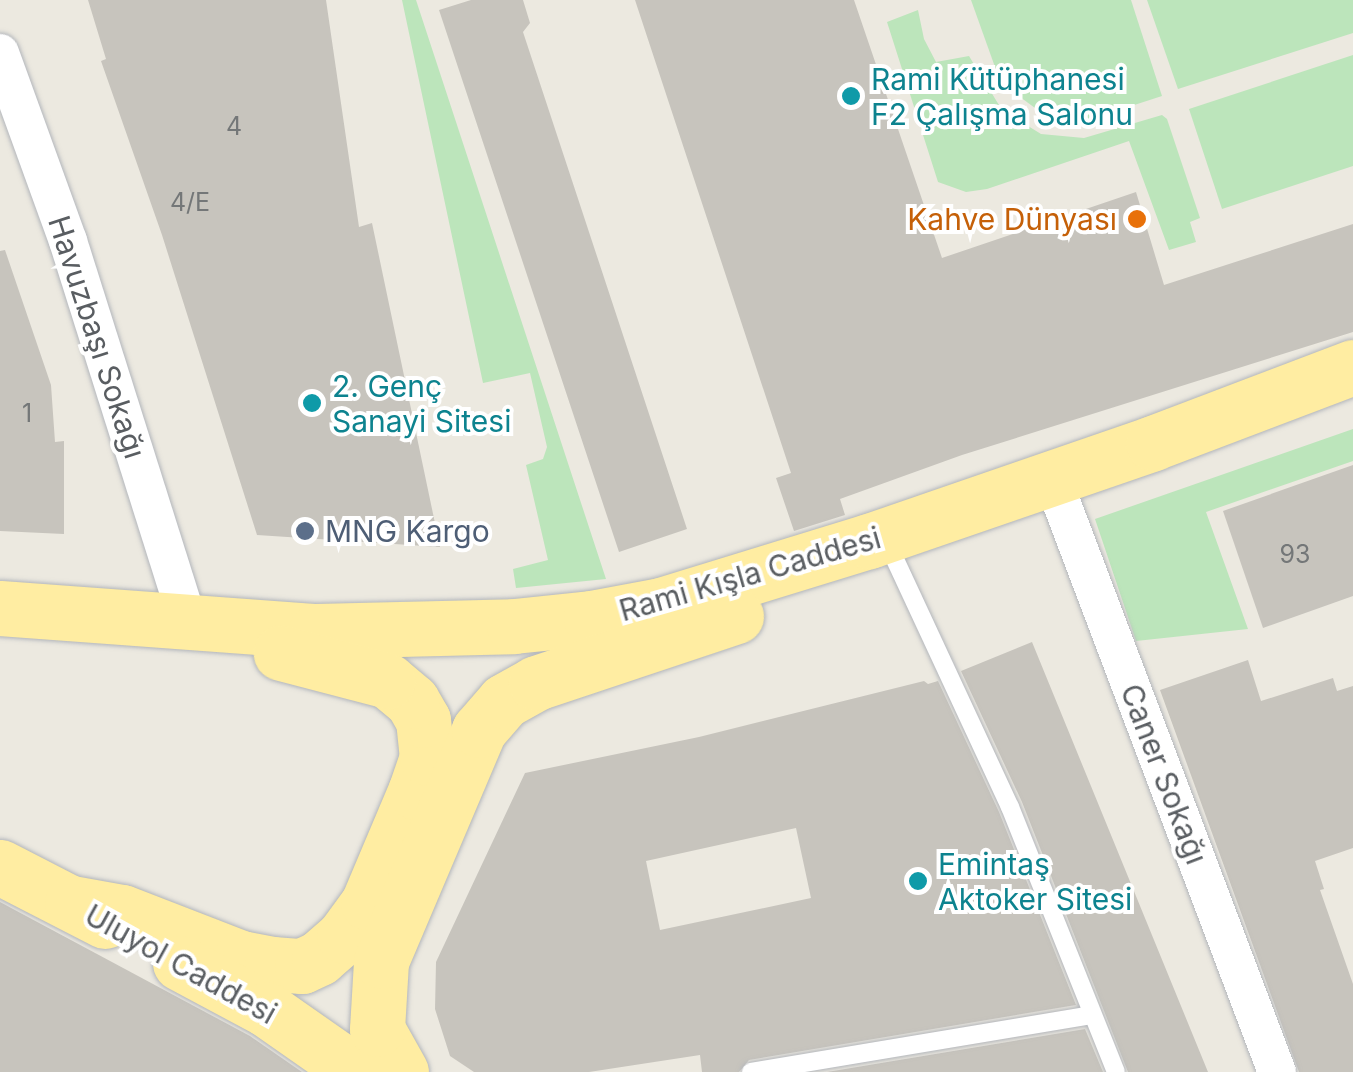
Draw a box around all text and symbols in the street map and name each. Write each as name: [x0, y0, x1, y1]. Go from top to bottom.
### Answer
place label: Rami Kütüphanesi F2 Çalışma Salonu: [871, 61, 1133, 132]
marker: Rami Kütüphanesi F2 Çalışma Salonu: [840, 85, 862, 107]
house number: 4: [226, 111, 242, 141]
house number: 4/E: [170, 187, 210, 217]
place label: Kahve Dünyası: [907, 201, 1117, 237]
marker: Kahve Dünyası: [1126, 208, 1148, 230]
street label: Havuzbaşı Sokağı: [41, 211, 153, 463]
place label: 2. Genç Sanayi Sitesi: [332, 368, 511, 438]
marker: 2. Genç Sanayi Sitesi: [301, 392, 323, 414]
house number: 1: [22, 398, 32, 428]
place label: MNG Kargo: [325, 513, 490, 549]
street label: Rami Kışla Caddesi: [615, 519, 885, 629]
marker: MNG Kargo: [294, 520, 316, 542]
house number: 93: [1280, 539, 1310, 569]
street label: Caner Sokağı: [1113, 679, 1215, 869]
place label: Emintaş Aktoker Sitesi: [938, 846, 1132, 916]
marker: Emintaş Aktoker Sitesi: [907, 870, 929, 892]
street label: Uluyol Caddesi: [79, 897, 283, 1031]

